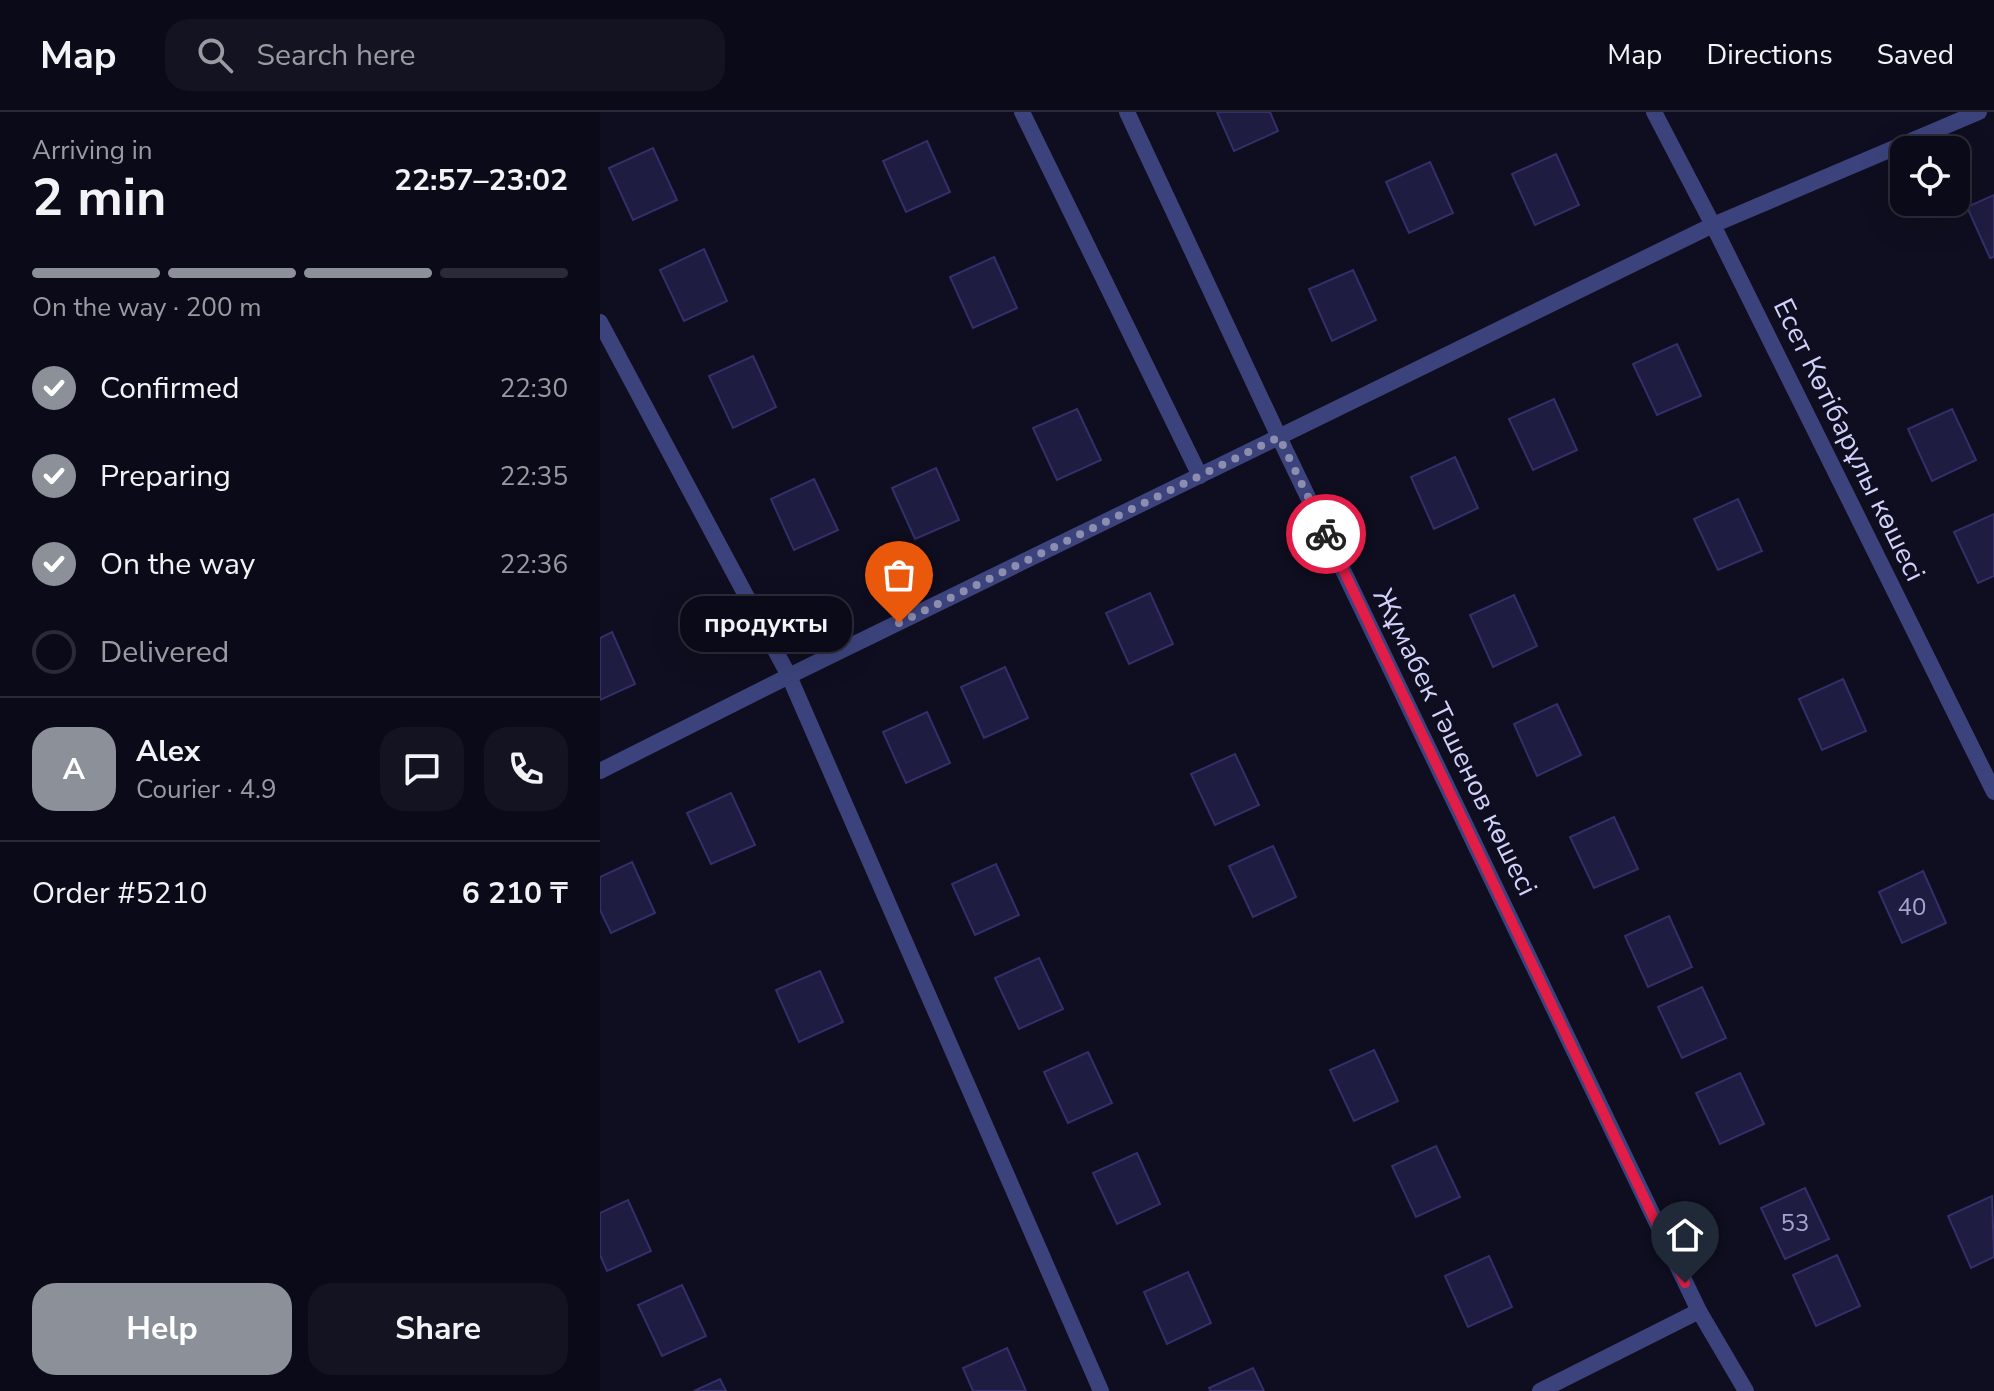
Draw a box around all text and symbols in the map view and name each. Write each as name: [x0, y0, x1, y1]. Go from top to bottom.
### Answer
search box: [165, 19, 725, 91]
text: Map: [40, 30, 117, 81]
icon: search: [193, 33, 237, 77]
text: Search here: [257, 35, 416, 76]
text: Map: [1607, 36, 1662, 74]
text: Directions: [1706, 36, 1833, 74]
text: Saved: [1877, 36, 1954, 74]
text: Arriving in: [32, 133, 153, 168]
map controls: [1890, 136, 1970, 216]
button: locate: [1890, 136, 1970, 216]
text: 22:57–23:02: [394, 160, 568, 201]
text: 2 min: [32, 162, 167, 233]
text: On the way · 200 m: [32, 290, 261, 325]
street label: Есет Көтібарұлы көшесі: [1764, 292, 1934, 588]
icon: check: [32, 366, 76, 410]
text: Confirmed: [100, 368, 240, 409]
text: 22:30: [500, 371, 568, 406]
icon: check: [32, 454, 76, 498]
text: Preparing: [100, 456, 231, 497]
text: 22:35: [500, 459, 568, 494]
courier: [1286, 494, 1366, 574]
icon: bike: [1304, 512, 1348, 556]
pin: [865, 541, 933, 623]
icon: check: [32, 542, 76, 586]
text: On the way: [100, 544, 255, 585]
text: 22:36: [500, 547, 568, 582]
icon: bag: [877, 553, 921, 597]
street label: Жұмабек Тәшенов көшесі: [1364, 582, 1546, 902]
callout: продукты: [679, 595, 851, 651]
text: продукты: [704, 606, 828, 641]
text: Delivered: [100, 632, 229, 673]
button: chat: [380, 727, 464, 811]
button: phone: [484, 727, 568, 811]
text: Alex: [136, 731, 200, 772]
text: A: [63, 749, 85, 790]
text: Courier · 4.9: [136, 772, 277, 807]
text: Order #5210: [32, 873, 207, 914]
text: 6 210 ₸: [462, 873, 568, 914]
house number: 40: [1898, 891, 1926, 923]
pin: [1651, 1201, 1719, 1283]
house number: 53: [1781, 1207, 1809, 1239]
icon: home: [1663, 1213, 1707, 1257]
button: Help: [32, 1283, 292, 1375]
button: Share: [308, 1283, 568, 1375]

